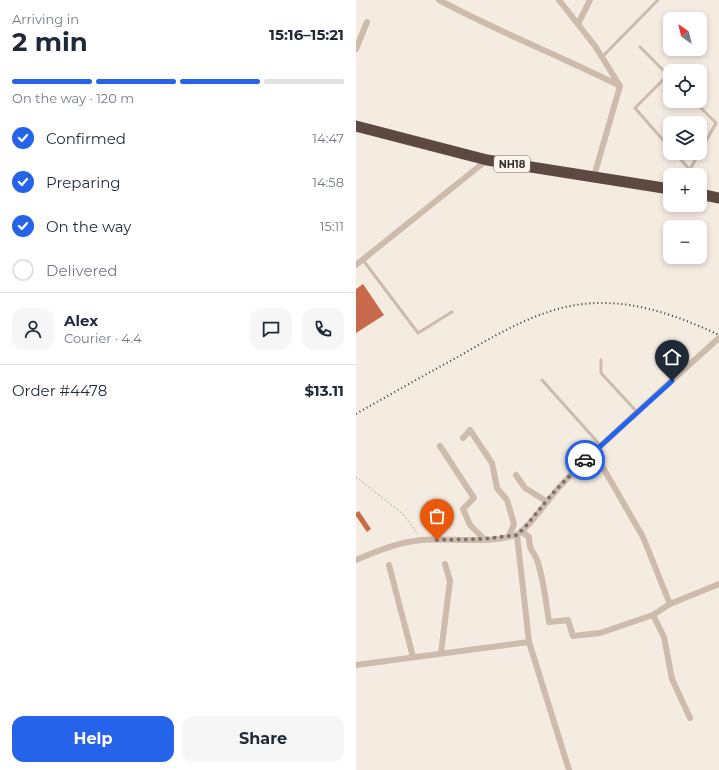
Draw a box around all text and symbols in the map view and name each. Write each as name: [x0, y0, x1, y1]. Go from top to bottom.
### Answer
text: Arriving in: [12, 11, 79, 27]
north arrow: [663, 12, 707, 56]
map controls: [663, 12, 707, 264]
text: 15:16–15:21: [269, 25, 344, 44]
text: 2 min: [12, 26, 88, 58]
button: locate: [663, 64, 707, 108]
text: On the way · 120 m: [12, 90, 134, 106]
button: layers: [663, 116, 707, 160]
icon: check: [12, 127, 34, 149]
text: Confirmed: [46, 129, 126, 148]
text: 14:47: [312, 130, 344, 146]
road number: NH18: [494, 156, 530, 172]
button: +: [663, 168, 707, 212]
icon: check: [12, 171, 34, 193]
text: Preparing: [46, 173, 121, 192]
text: 14:58: [312, 174, 344, 190]
icon: check: [12, 215, 34, 237]
text: On the way: [46, 217, 131, 236]
text: 15:11: [320, 218, 344, 234]
button: −: [663, 220, 707, 264]
text: Delivered: [46, 261, 118, 280]
button: person: [12, 308, 54, 350]
button: chat: [250, 308, 292, 350]
button: phone: [302, 308, 344, 350]
text: Alex: [64, 311, 98, 330]
text: Courier · 4.4: [64, 330, 142, 346]
pin: [655, 340, 689, 381]
icon: home: [661, 346, 683, 368]
text: Order #4478: [12, 381, 107, 400]
text: $13.11: [304, 381, 344, 400]
courier: [565, 440, 605, 480]
icon: car: [574, 449, 596, 471]
pin: [420, 499, 454, 540]
icon: bag: [426, 505, 448, 527]
button: Help: [12, 716, 174, 762]
button: Share: [182, 716, 344, 762]

